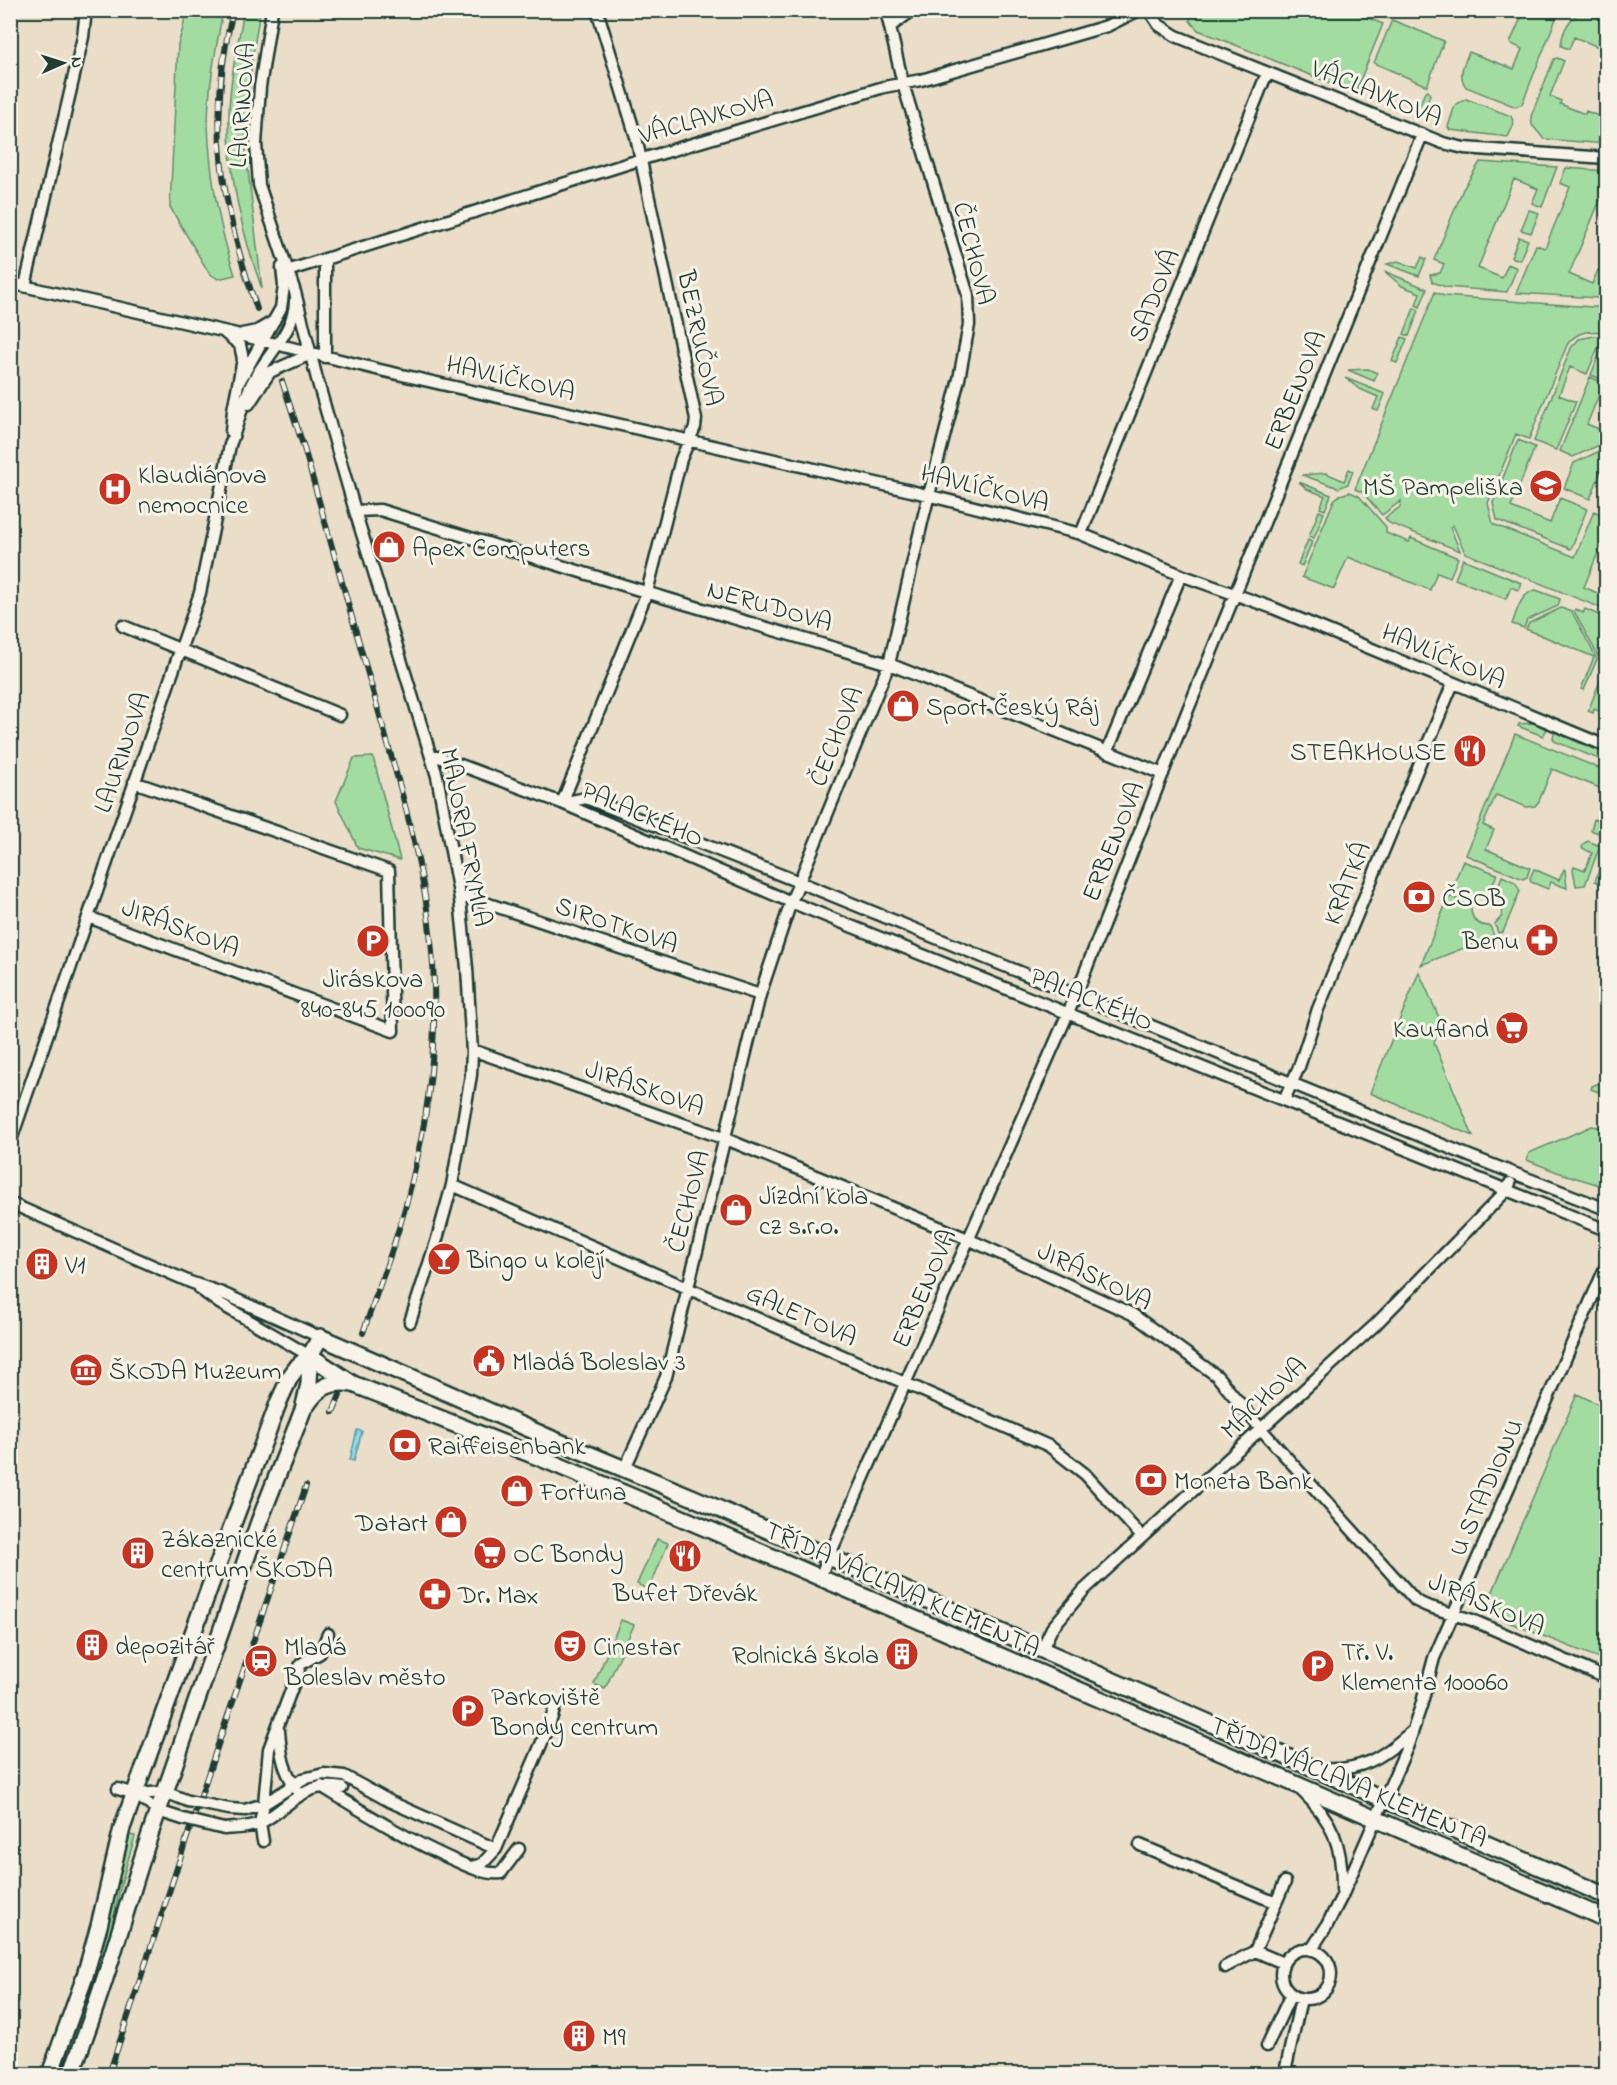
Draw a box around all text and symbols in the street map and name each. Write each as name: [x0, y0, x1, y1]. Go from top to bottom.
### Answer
north arrow: [33, 33, 93, 93]
street label: LAURINOVA: [221, 41, 267, 169]
street label: VÁCLAVKOVA: [1304, 51, 1447, 138]
text: N: [64, 56, 88, 69]
street label: VÁCLAVKOVA: [634, 82, 779, 156]
street label: ČECHOVA: [941, 198, 1003, 309]
street label: SADOVÁ: [1120, 244, 1192, 348]
street label: BEZRUČOVA: [665, 266, 731, 410]
street label: ERBENOVA: [1256, 325, 1338, 457]
street label: HAVLÍČKOVA: [442, 347, 579, 413]
street label: HAVLÍČKOVA: [916, 456, 1053, 524]
place label: Klaudiánova nemocnice: [138, 458, 267, 526]
school or university icon: MŠ Pampeliška: [1528, 468, 1564, 504]
place label: MŠ Pampeliška: [1363, 470, 1523, 508]
hospital icon: Klaudiánova nemocnice: [97, 471, 133, 507]
shop icon: Apex Computers: [371, 529, 407, 565]
place label: Apex Computers: [412, 531, 591, 569]
street label: NERUDOVA: [702, 572, 836, 644]
street label: HAVLÍČKOVA: [1375, 615, 1511, 701]
street label: ČECHOVA: [801, 681, 875, 793]
street label: LAURINOVA: [85, 687, 162, 818]
shop icon: Sport Český Ráj: [885, 688, 921, 724]
place label: Sport Český Ráj: [926, 690, 1099, 728]
restaurant icon: STEAKHOUSE: [1452, 733, 1488, 769]
place label: STEAKHOUSE: [1290, 735, 1447, 773]
street label: MAJORA FRYMLA: [428, 745, 500, 930]
street label: PALACKÉHO: [575, 773, 709, 859]
street label: ERBENOVA: [1074, 776, 1156, 908]
street label: KRÁTKÁ: [1315, 837, 1383, 931]
bank icon: ČSOB: [1401, 879, 1437, 915]
place label: ČSOB: [1442, 881, 1506, 919]
street label: SIROTKOVA: [550, 888, 682, 966]
street label: JIRÁSKOVA: [115, 890, 245, 970]
pharmacy icon: Benu: [1524, 922, 1560, 958]
parking icon: Jiráskova 840-845 100090: [355, 923, 391, 959]
place label: Benu: [1461, 924, 1519, 962]
street label: PALACKÉHO: [1023, 959, 1158, 1043]
place label: Jiráskova 840-845 100090: [301, 962, 445, 1030]
supermarket icon: Kaufland: [1494, 1010, 1530, 1046]
place label: Kaufland: [1393, 1012, 1489, 1050]
street label: JIRÁSKOVA: [579, 1052, 709, 1128]
street label: ČECHOVA: [658, 1146, 722, 1257]
place label: Jízdní kola cz s.r.o.: [759, 1179, 868, 1247]
shop icon: Jízdní kola cz s.r.o.: [718, 1192, 754, 1228]
street label: ERBENOVA: [884, 1224, 968, 1355]
street label: JIRÁSKOVA: [1030, 1233, 1158, 1322]
bar icon: Bingo u kolejí: [426, 1241, 462, 1277]
place label: Bingo u kolejí: [466, 1243, 605, 1281]
building icon: V1: [24, 1246, 60, 1282]
place label: V1: [64, 1248, 86, 1286]
street label: GALETOVA: [739, 1275, 862, 1358]
public building icon: Mladá Boleslav 3: [471, 1343, 507, 1379]
place label: Mladá Boleslav 3: [512, 1345, 686, 1383]
street label: MÁCHOVA: [1213, 1349, 1317, 1449]
museum icon: ŠKODA Muzeum: [68, 1352, 104, 1388]
place label: ŠKODA Muzeum: [109, 1354, 281, 1392]
street label: U STADIONU: [1441, 1413, 1535, 1563]
bank icon: Raiffeisenbank: [387, 1427, 423, 1463]
place label: Raiffeisenbank: [428, 1429, 586, 1467]
bank icon: Moneta Bank: [1133, 1462, 1169, 1498]
place label: Moneta Bank: [1174, 1464, 1313, 1502]
shop icon: Fortuna: [499, 1473, 535, 1509]
place label: Fortuna: [539, 1475, 626, 1513]
shop icon: Datart: [433, 1504, 469, 1540]
place label: Datart: [354, 1506, 428, 1544]
street label: TŘÍDA VÁCLAVA KLEMENTA: [758, 1513, 1046, 1669]
place label: Zákaznické centrum ŠKODA: [161, 1522, 333, 1590]
building icon: Zákaznické centrum ŠKODA: [120, 1535, 156, 1571]
supermarket icon: OC Bondy: [472, 1535, 508, 1571]
place label: OC Bondy: [513, 1537, 624, 1575]
restaurant icon: Bufet Dřevák: [667, 1538, 703, 1574]
street label: JIRÁSKOVA: [1421, 1564, 1550, 1647]
pharmacy icon: Dr. Max: [417, 1576, 453, 1612]
place label: Bufet Dřevák: [612, 1576, 758, 1614]
place label: Dr. Max: [457, 1578, 538, 1616]
building icon: depozitář: [74, 1627, 110, 1663]
theatre icon: Cinestar: [552, 1628, 588, 1664]
place label: depozitář: [115, 1629, 215, 1667]
place label: Mladá Boleslav město: [283, 1630, 446, 1698]
place label: Cinestar: [593, 1630, 681, 1668]
place label: Tř. V. Klementa 100060: [1341, 1635, 1508, 1703]
building icon: Rolnická škola: [884, 1636, 920, 1672]
place label: Rolnická škola: [732, 1638, 879, 1676]
station icon: Mladá Boleslav město: [243, 1643, 279, 1679]
parking icon: Tř. V. Klementa 100060: [1300, 1648, 1336, 1684]
place label: Parkoviště Bondy centrum: [490, 1680, 658, 1748]
parking icon: Parkoviště Bondy centrum: [450, 1693, 486, 1729]
street label: TŘÍDA VÁCLAVA KLEMENTA: [1203, 1708, 1492, 1859]
building icon: M9: [561, 2018, 597, 2054]
place label: M9: [602, 2020, 626, 2058]

